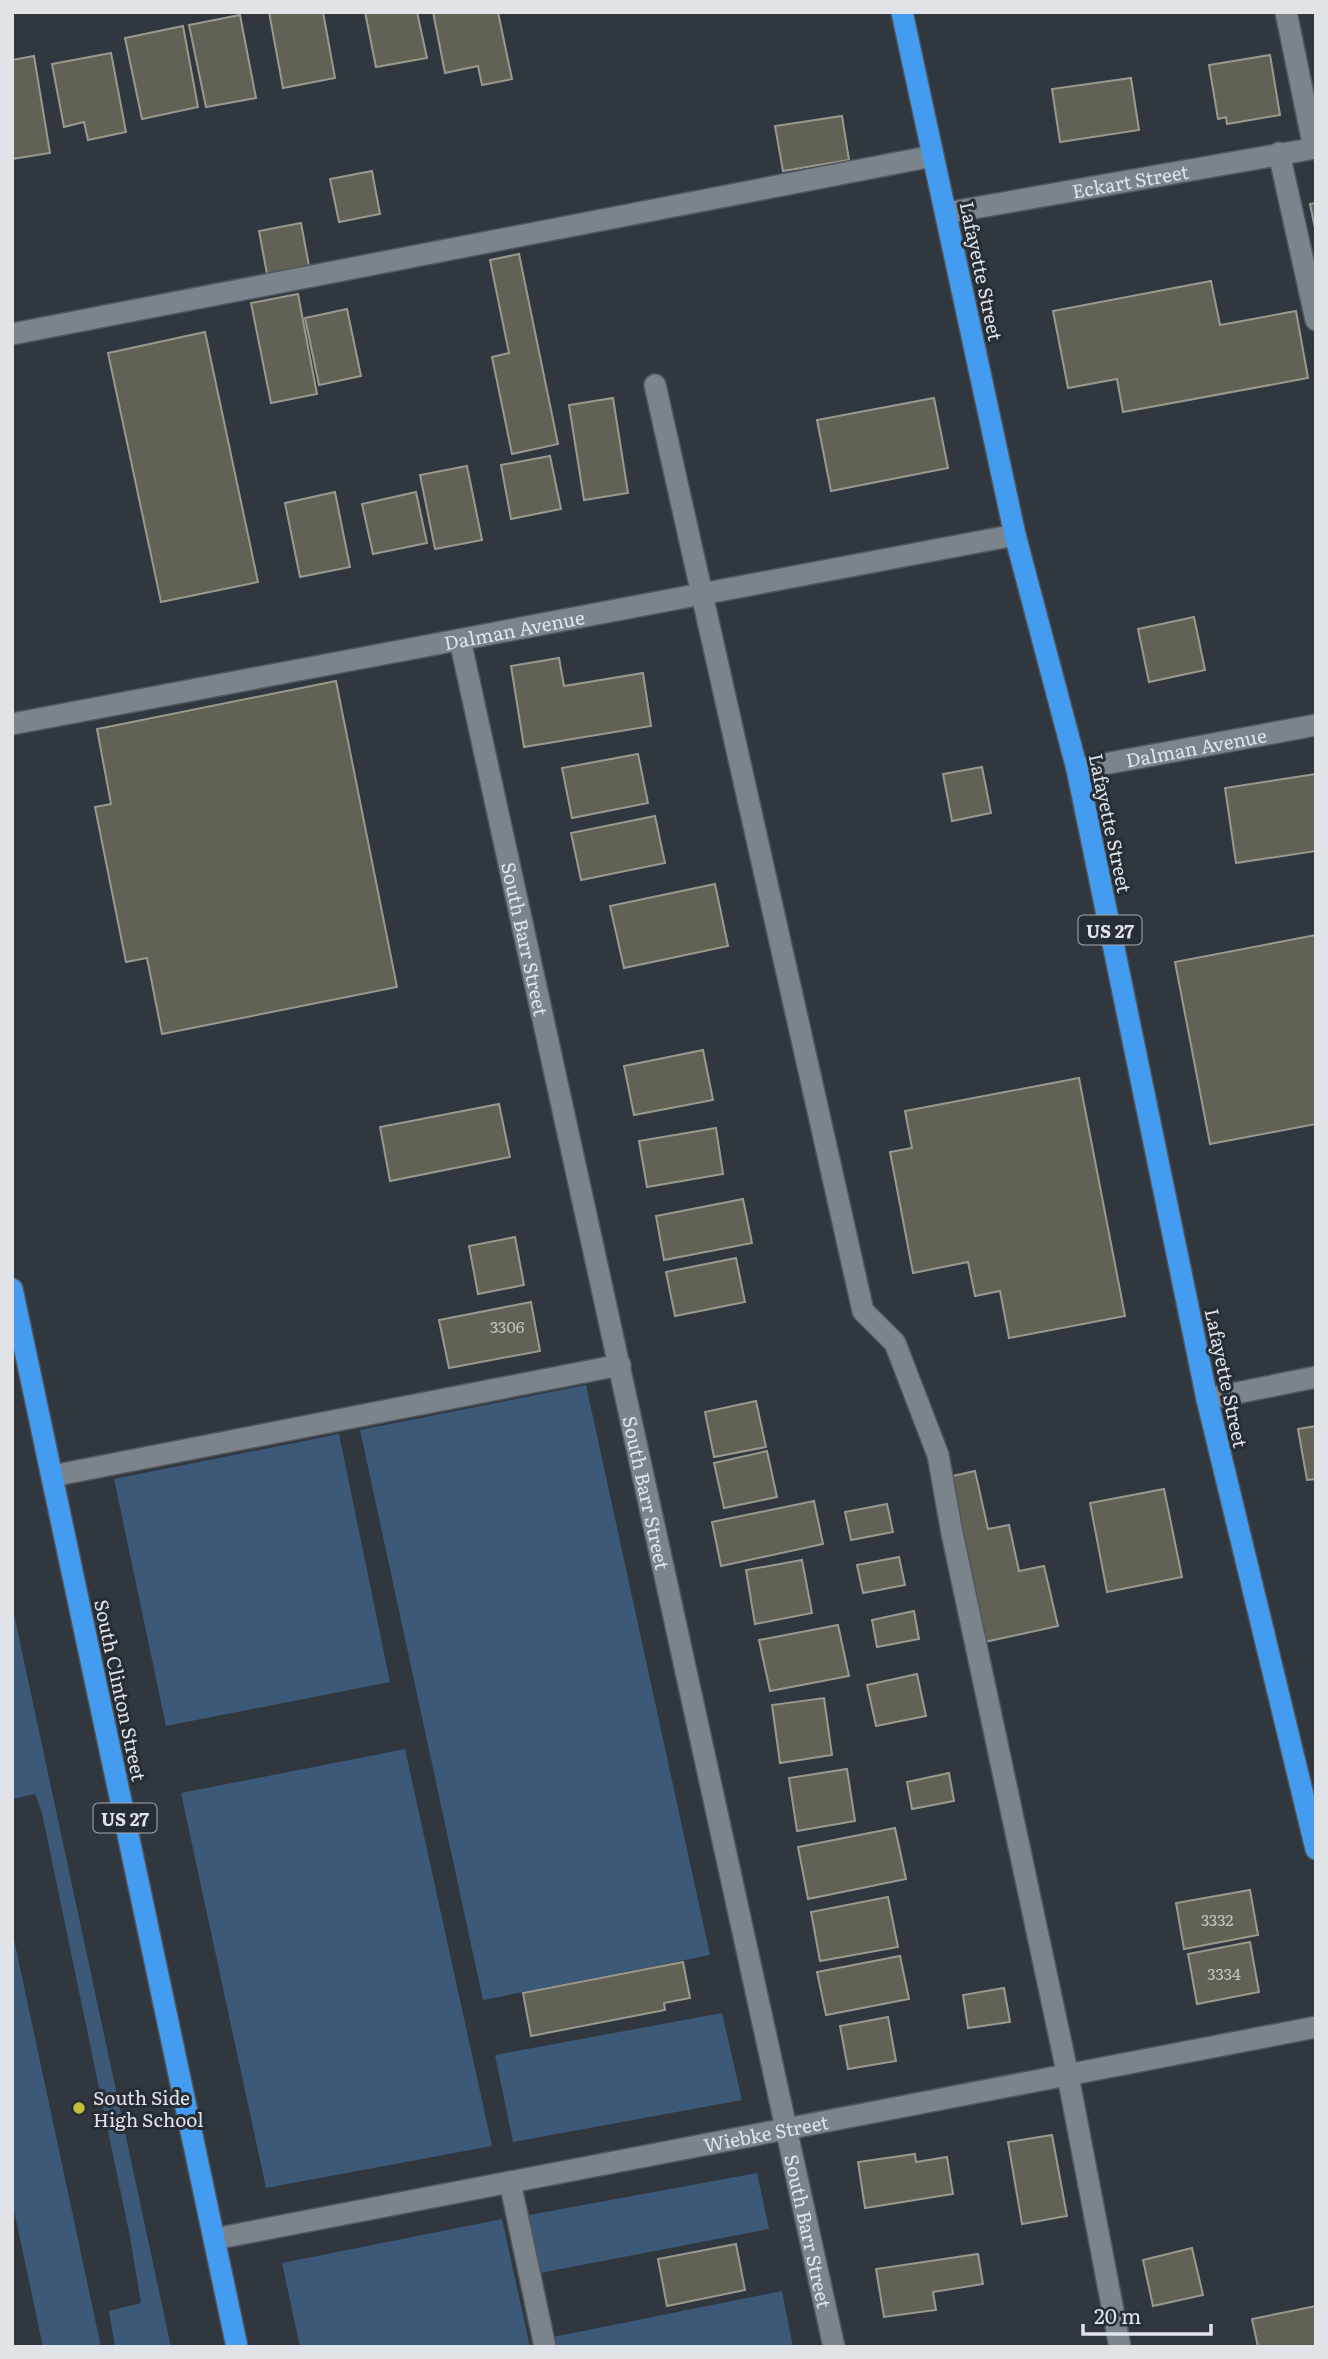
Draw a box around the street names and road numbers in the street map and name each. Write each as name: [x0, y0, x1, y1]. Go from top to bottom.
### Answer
street label: Eckart Street: [1070, 157, 1191, 205]
street label: Lafayette Street: [954, 199, 1011, 344]
street label: Dalman Avenue: [441, 602, 587, 656]
street label: Dalman Avenue: [1123, 720, 1269, 774]
street label: Lafayette Street: [1083, 751, 1140, 896]
street label: South Barr Street: [495, 859, 556, 1019]
road number: US 27: [1078, 916, 1142, 945]
street label: Lafayette Street: [1199, 1306, 1256, 1451]
street label: South Barr Street: [616, 1413, 677, 1573]
street label: South Clinton Street: [88, 1597, 154, 1784]
road number: US 27: [94, 1804, 156, 1832]
street label: Wiebke Street: [701, 2107, 831, 2159]
street label: South Barr Street: [778, 2152, 839, 2311]

